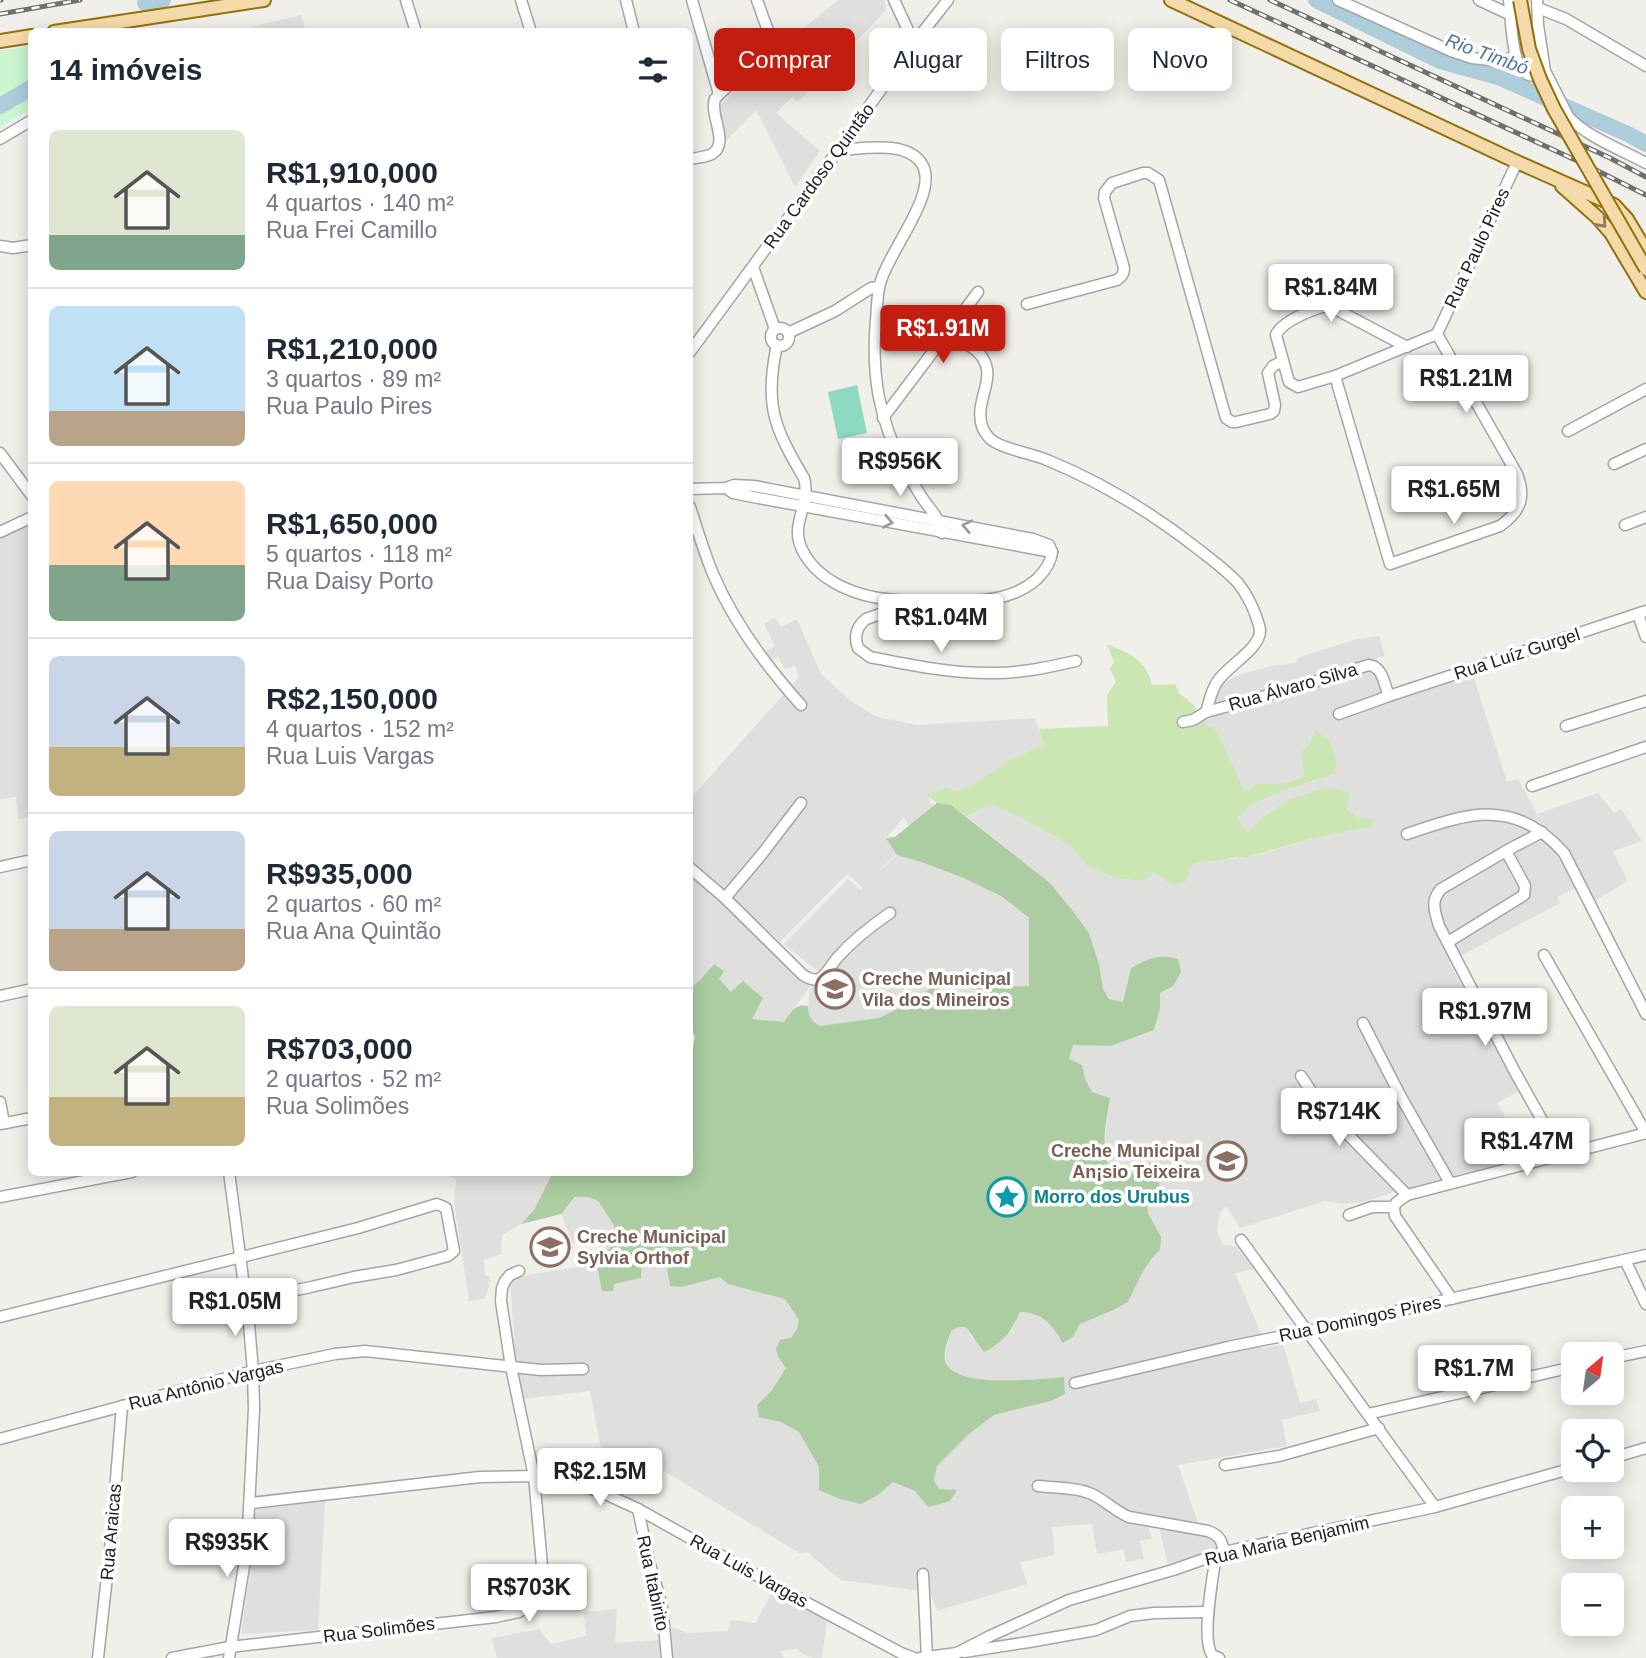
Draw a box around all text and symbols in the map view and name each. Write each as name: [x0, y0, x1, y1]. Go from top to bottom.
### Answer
chip: Comprar: [714, 28, 855, 91]
chip: Alugar: [869, 28, 987, 91]
chip: Filtros: [1001, 28, 1114, 91]
chip: Novo: [1128, 28, 1232, 91]
water label: Rio Timbó: [1443, 29, 1532, 79]
icon: filters: [634, 51, 672, 89]
text: 14 imóveis: [49, 53, 202, 86]
street label: Rua Cardoso Quintão: [760, 100, 878, 252]
text: R$1,910,000: [266, 156, 438, 189]
icon: home: [105, 158, 189, 242]
street label: Rua Paulo Pires: [1440, 185, 1514, 311]
text: 4 quartos · 140 m²: [266, 190, 454, 216]
one-way arrow: [1594, 215, 1606, 228]
text: Rua Frei Camillo: [266, 217, 437, 243]
pin: R$1.84M: [1266, 264, 1396, 324]
text: R$1.84M: [1284, 274, 1378, 300]
pin: R$1.91M: [878, 306, 1008, 365]
text: R$1.91M: [896, 315, 990, 341]
text: R$1,210,000: [266, 332, 438, 365]
icon: home: [105, 334, 189, 418]
pin: R$1.21M: [1401, 356, 1531, 415]
text: R$1.21M: [1419, 365, 1513, 391]
text: 3 quartos · 89 m²: [266, 366, 441, 392]
text: Rua Paulo Pires: [266, 393, 432, 419]
pin: R$956K: [843, 438, 957, 498]
text: R$956K: [858, 448, 942, 474]
pin: R$1.65M: [1389, 466, 1519, 526]
text: R$1.65M: [1407, 476, 1501, 502]
text: R$1,650,000: [266, 507, 438, 540]
icon: home: [105, 509, 189, 593]
one-way arrow: [882, 514, 894, 529]
one-way arrow: [961, 520, 973, 535]
text: 5 quartos · 118 m²: [266, 541, 452, 567]
text: Rua Daisy Porto: [266, 568, 433, 594]
pin: R$1.04M: [876, 594, 1006, 654]
text: R$1.04M: [894, 604, 988, 630]
street label: Rua Luíz Gurgel: [1452, 624, 1582, 684]
street label: Rua Álvaro Silva: [1226, 659, 1361, 715]
text: R$2,150,000: [266, 682, 438, 715]
icon: home: [105, 684, 189, 768]
text: 4 quartos · 152 m²: [266, 716, 454, 742]
text: Rua Luis Vargas: [266, 743, 434, 769]
text: R$935,000: [266, 857, 413, 890]
icon: home: [105, 859, 189, 943]
text: 2 quartos · 60 m²: [266, 891, 441, 917]
text: Rua Ana Quintão: [266, 918, 441, 944]
school or university icon: Creche Municipal Vila dos Mineiros: [814, 968, 856, 1010]
place label: Creche Municipal Vila dos Mineiros: [862, 969, 1011, 1010]
pin: R$1.97M: [1420, 988, 1550, 1048]
text: R$1.97M: [1438, 998, 1532, 1024]
text: R$703,000: [266, 1032, 413, 1065]
icon: home: [105, 1034, 189, 1118]
text: 2 quartos · 52 m²: [266, 1066, 441, 1092]
pin: R$714K: [1282, 1088, 1396, 1148]
text: Rua Solimões: [266, 1093, 409, 1119]
text: R$714K: [1297, 1098, 1381, 1124]
pin: R$1.47M: [1462, 1118, 1592, 1178]
text: R$1.47M: [1480, 1128, 1574, 1154]
school or university icon: Creche Municipal An¡sio Teixeira: [1206, 1140, 1248, 1182]
place label: Creche Municipal An¡sio Teixeira: [1051, 1141, 1201, 1182]
place icon: Morro dos Urubus: [986, 1176, 1028, 1218]
place label: Morro dos Urubus: [1034, 1187, 1190, 1207]
school or university icon: Creche Municipal Sylvia Orthof: [529, 1226, 571, 1268]
place label: Creche Municipal Sylvia Orthof: [577, 1227, 726, 1268]
pin: R$1.05M: [170, 1278, 300, 1338]
text: R$1.05M: [188, 1288, 282, 1314]
street label: Rua Domingos Pires: [1277, 1292, 1443, 1346]
north arrow: [1561, 1342, 1624, 1405]
map controls: [1561, 1342, 1624, 1636]
pin: R$1.7M: [1417, 1346, 1531, 1405]
text: R$1.7M: [1434, 1355, 1514, 1381]
street label: Rua Antônio Vargas: [127, 1356, 285, 1414]
button: locate: [1561, 1419, 1624, 1482]
pin: R$2.15M: [535, 1448, 665, 1508]
text: R$2.15M: [553, 1458, 647, 1484]
street label: Rua Araicas: [97, 1483, 125, 1581]
button: +: [1561, 1496, 1624, 1559]
street label: Rua Maria Benjamim: [1203, 1512, 1371, 1570]
pin: R$935K: [170, 1520, 284, 1579]
text: R$935K: [185, 1529, 269, 1555]
street label: Rua Luis Vargas: [687, 1530, 811, 1612]
street label: Rua Itabirito: [633, 1533, 673, 1633]
pin: R$703K: [472, 1564, 586, 1624]
button: −: [1561, 1573, 1624, 1636]
text: R$703K: [487, 1574, 571, 1600]
street label: Rua Solimões: [322, 1613, 436, 1647]

